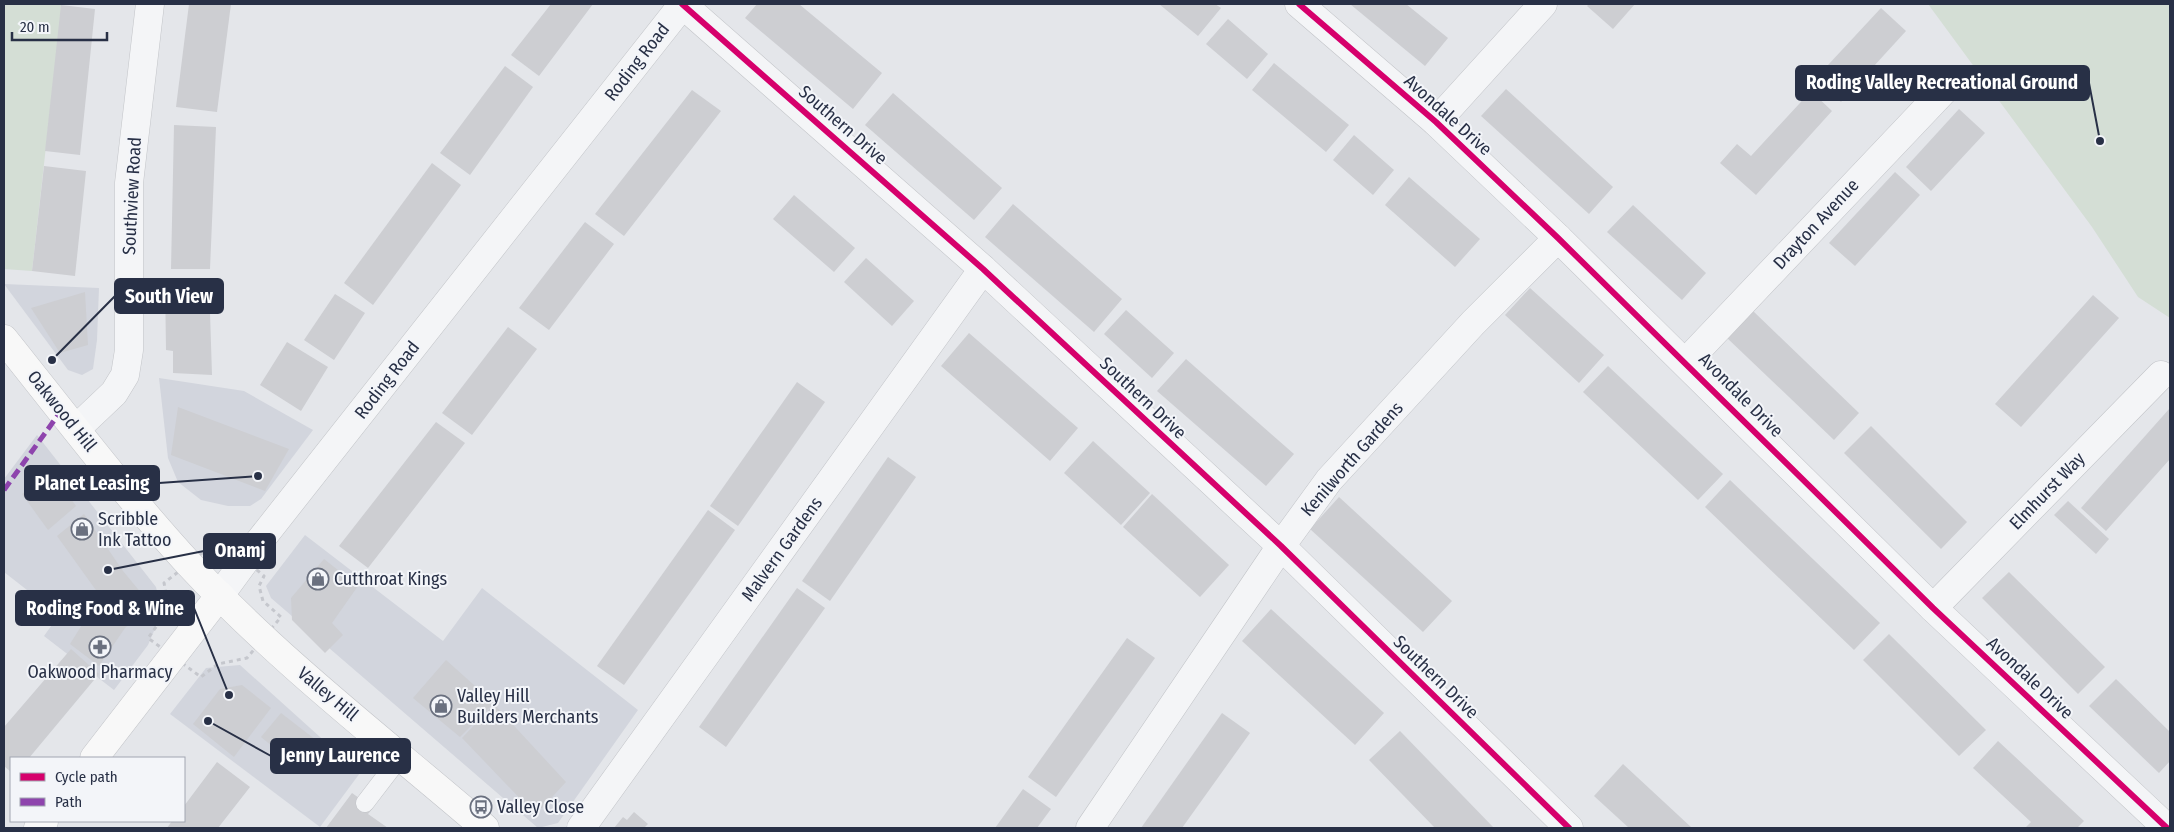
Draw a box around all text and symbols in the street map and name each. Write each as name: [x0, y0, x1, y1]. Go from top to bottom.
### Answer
scale bar: [12, 10, 108, 42]
text: 20 m: [20, 18, 50, 36]
street label: Roding Road: [600, 19, 674, 105]
callout: Roding Valley Recreational Ground: [1796, 66, 2089, 100]
street label: Avondale Drive: [1400, 70, 1497, 160]
text: Roding Valley Recreational Ground: [1806, 71, 2078, 94]
street label: Southern Drive: [794, 81, 892, 170]
street label: Southview Road: [118, 137, 146, 255]
street label: Drayton Avenue: [1769, 174, 1864, 274]
callout: South View: [115, 279, 223, 313]
text: South View: [125, 285, 213, 308]
street label: Roding Road: [350, 337, 424, 423]
street label: Avondale Drive: [1694, 348, 1788, 442]
street label: Southern Drive: [1095, 352, 1191, 444]
street label: Oakwood Hill: [23, 366, 102, 456]
street label: Kenilworth Gardens: [1296, 397, 1408, 521]
street label: Elmhurst Way: [2005, 448, 2089, 534]
callout: Planet Leasing: [25, 466, 159, 500]
text: Planet Leasing: [35, 472, 150, 495]
street label: Malvern Gardens: [737, 492, 827, 605]
place label: Scribble Ink Tattoo: [98, 508, 172, 551]
shop icon: Scribble Ink Tattoo: [70, 517, 94, 541]
callout: Onamj: [204, 534, 275, 568]
text: Onamj: [215, 539, 265, 562]
shop icon: Cutthroat Kings: [306, 567, 330, 591]
place label: Cutthroat Kings: [334, 568, 447, 590]
callout: Roding Food & Wine: [16, 591, 194, 625]
text: Roding Food & Wine: [26, 597, 184, 620]
street label: Southern Drive: [1389, 631, 1483, 723]
street label: Avondale Drive: [1982, 632, 2078, 724]
pharmacy icon: Oakwood Pharmacy: [88, 635, 112, 659]
place label: Oakwood Pharmacy: [28, 661, 172, 683]
street label: Valley Hill: [293, 662, 363, 726]
place label: Valley Hill Builders Merchants: [457, 685, 599, 728]
shop icon: Valley Hill Builders Merchants: [429, 694, 453, 718]
callout: Jenny Laurence: [271, 739, 410, 773]
text: Jenny Laurence: [279, 744, 400, 767]
legend: [10, 757, 185, 822]
text: Cycle path: [55, 768, 118, 786]
text: Path: [55, 793, 82, 811]
bus stop icon: Valley Close: [469, 795, 493, 819]
place label: Valley Close: [497, 796, 584, 818]

